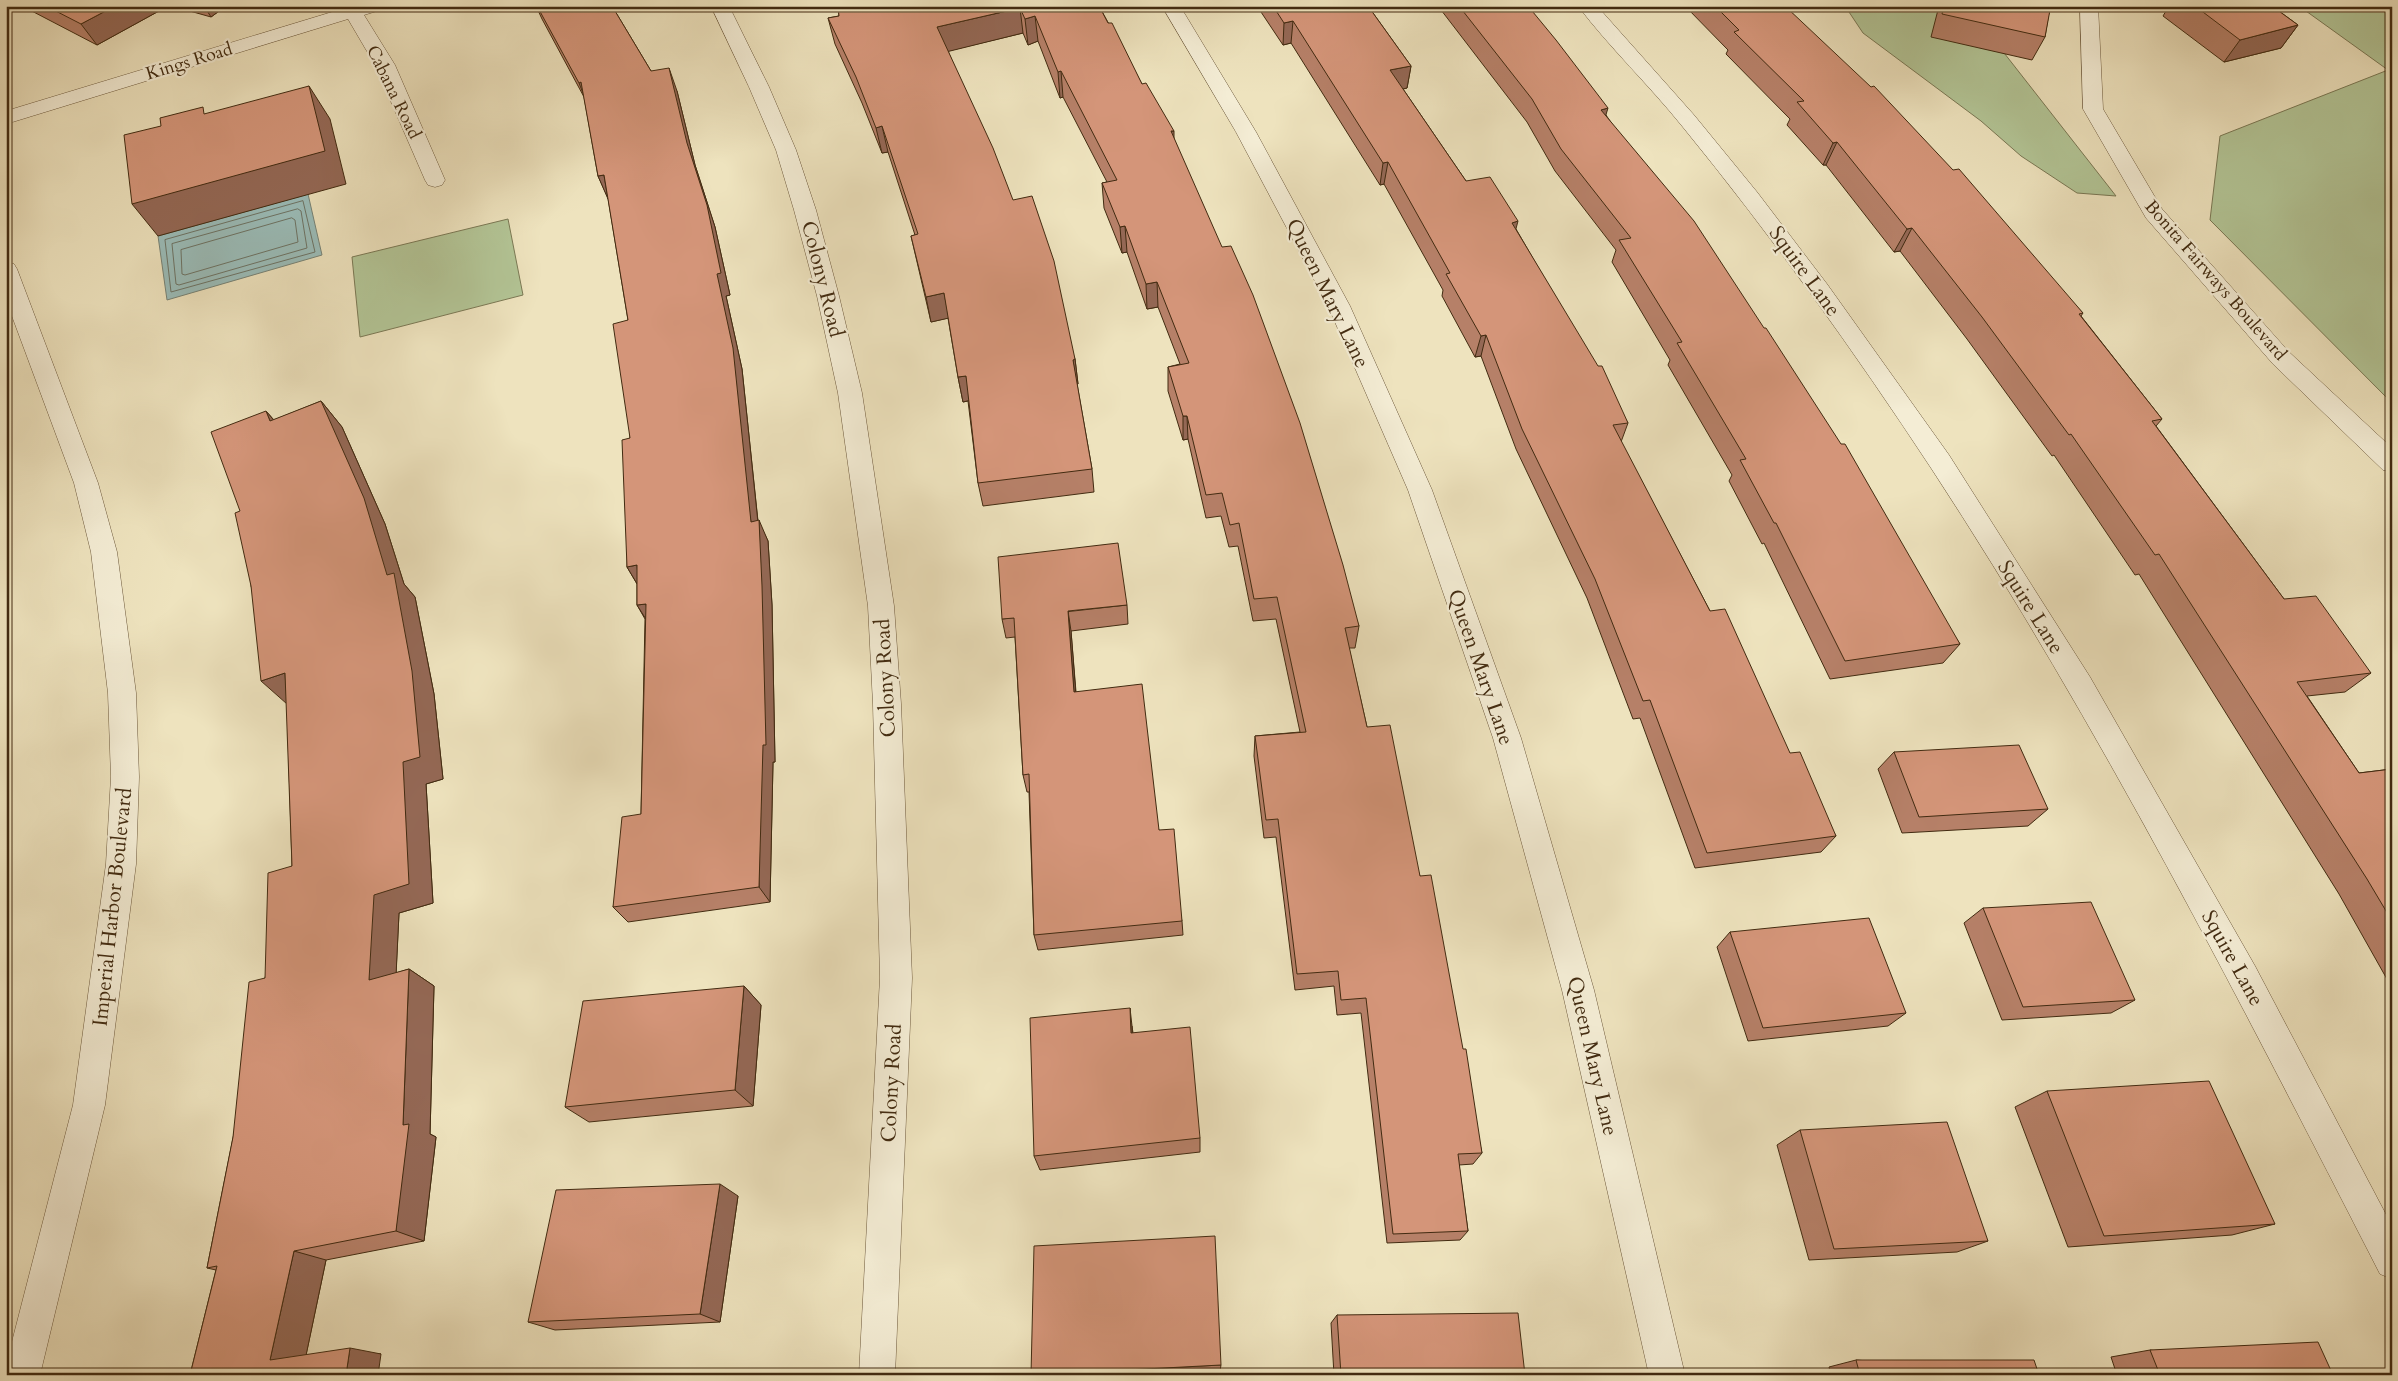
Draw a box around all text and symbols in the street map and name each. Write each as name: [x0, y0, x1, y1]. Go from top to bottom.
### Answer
street label: Kings Road: [143, 36, 236, 86]
street label: Cabana Road: [360, 41, 427, 144]
street label: Bonita Fairways Boulevard: [2139, 195, 2293, 366]
street label: Queen Mary Lane: [1279, 214, 1376, 373]
street label: Colony Road: [794, 218, 851, 340]
street label: Squire Lane: [1762, 220, 1847, 322]
street label: Squire Lane: [1990, 555, 2071, 660]
street label: Queen Mary Lane: [1440, 585, 1521, 749]
street label: Colony Road: [868, 618, 903, 738]
street label: Imperial Harbor Boulevard: [86, 786, 139, 1028]
street label: Squire Lane: [2194, 905, 2271, 1011]
street label: Queen Mary Lane: [1560, 974, 1625, 1139]
street label: Colony Road: [874, 1023, 909, 1143]

